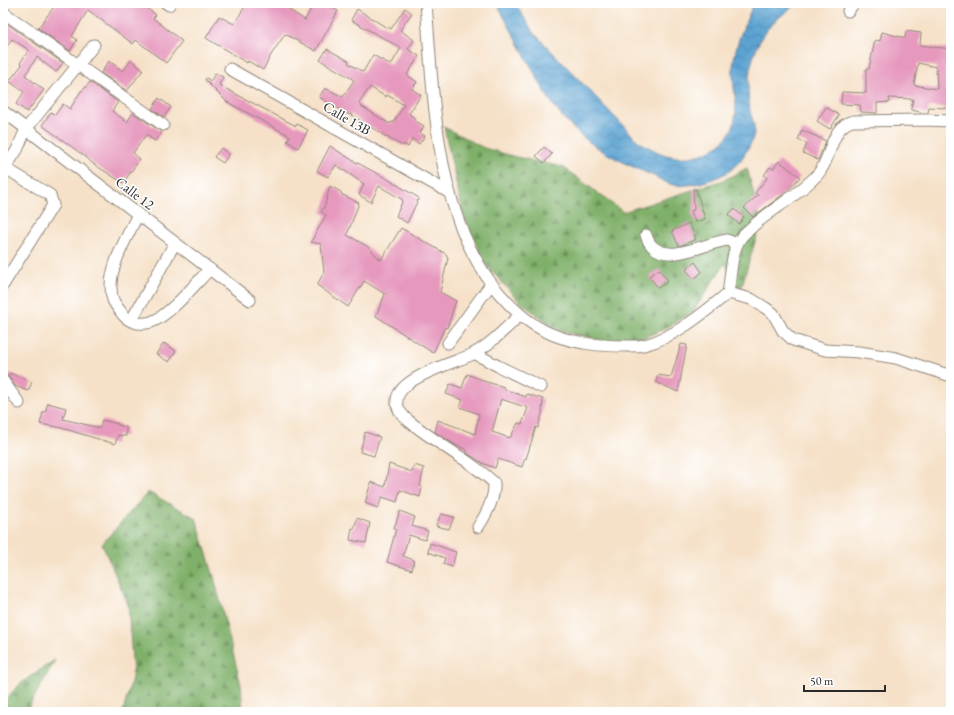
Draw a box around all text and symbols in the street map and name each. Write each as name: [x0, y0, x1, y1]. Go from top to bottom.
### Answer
street label: Calle 13B: [320, 97, 374, 139]
street label: Calle 12: [112, 173, 158, 214]
scale bar: [804, 667, 885, 693]
text: 50 m: [810, 673, 834, 689]

